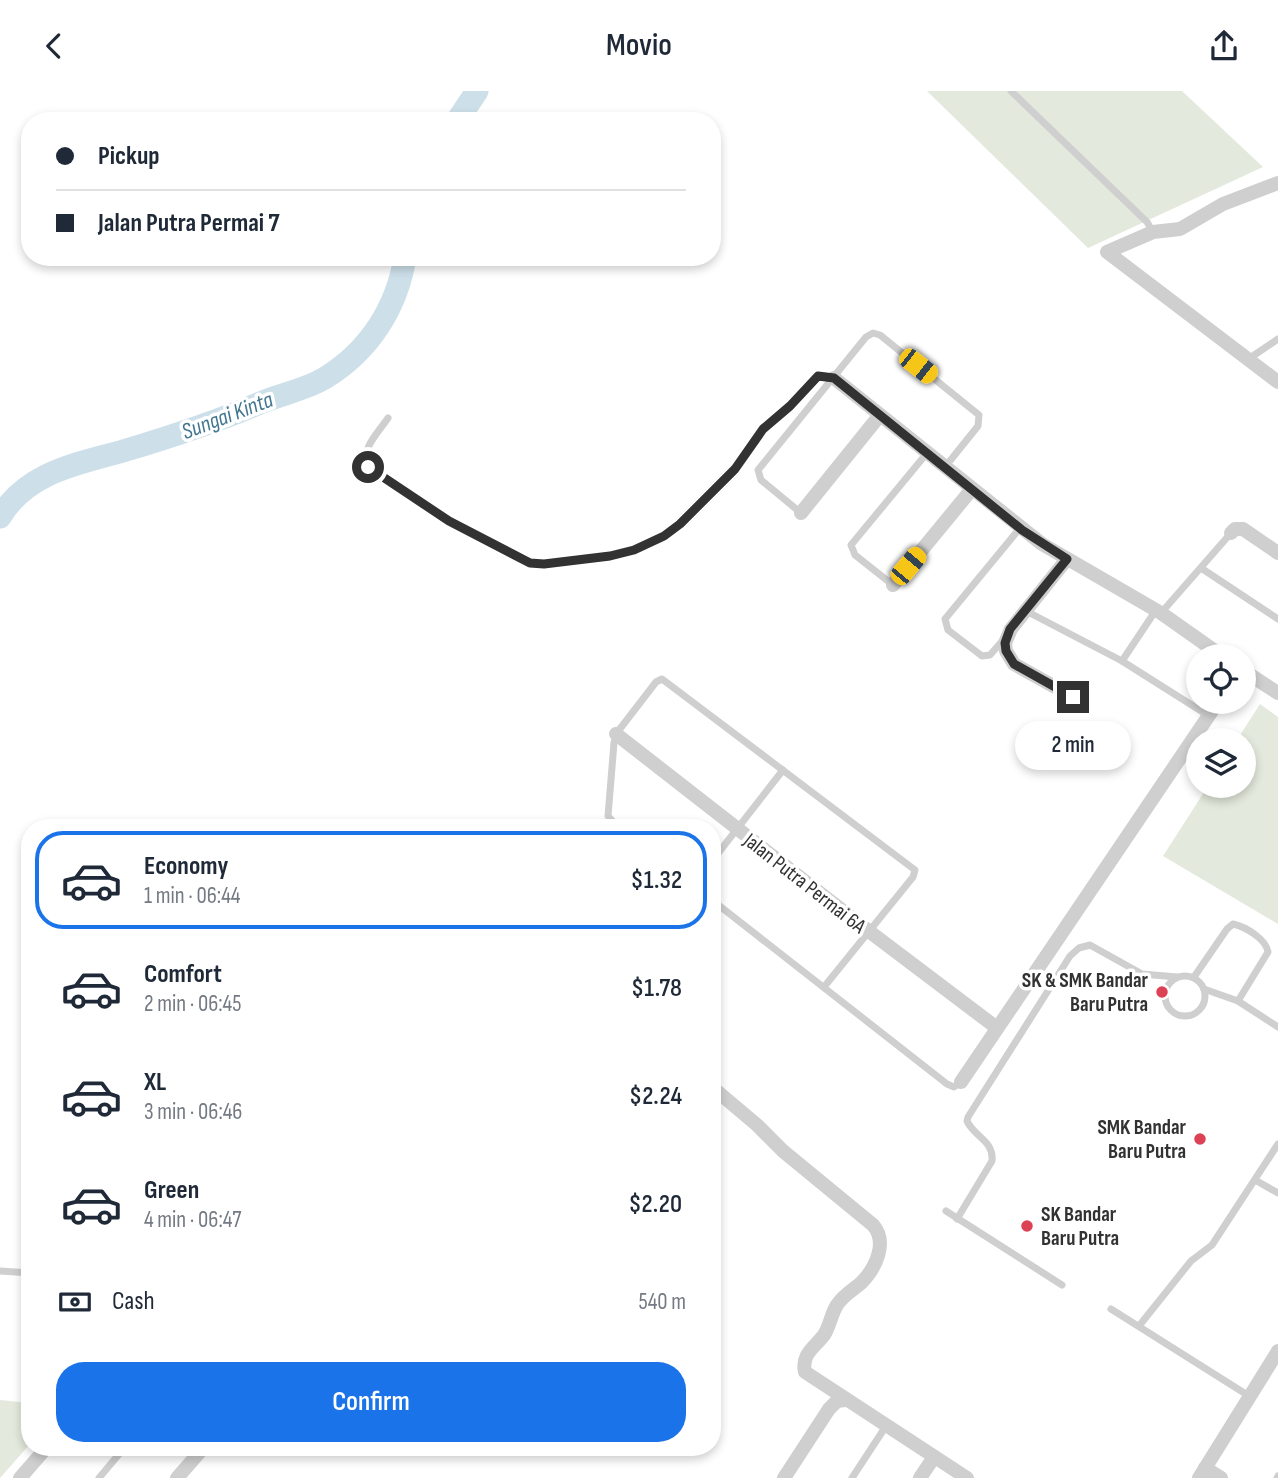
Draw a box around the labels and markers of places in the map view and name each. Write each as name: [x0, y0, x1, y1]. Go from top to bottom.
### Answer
place label: SK & SMK Bandar Baru Putra: [1022, 968, 1149, 1017]
marker: SK & SMK Bandar Baru Putra: [1154, 984, 1170, 1000]
place label: SMK Bandar Baru Putra: [1097, 1115, 1187, 1164]
marker: SMK Bandar Baru Putra: [1192, 1131, 1208, 1147]
place label: SK Bandar Baru Putra: [1041, 1202, 1119, 1251]
marker: SK Bandar Baru Putra: [1019, 1218, 1035, 1234]

